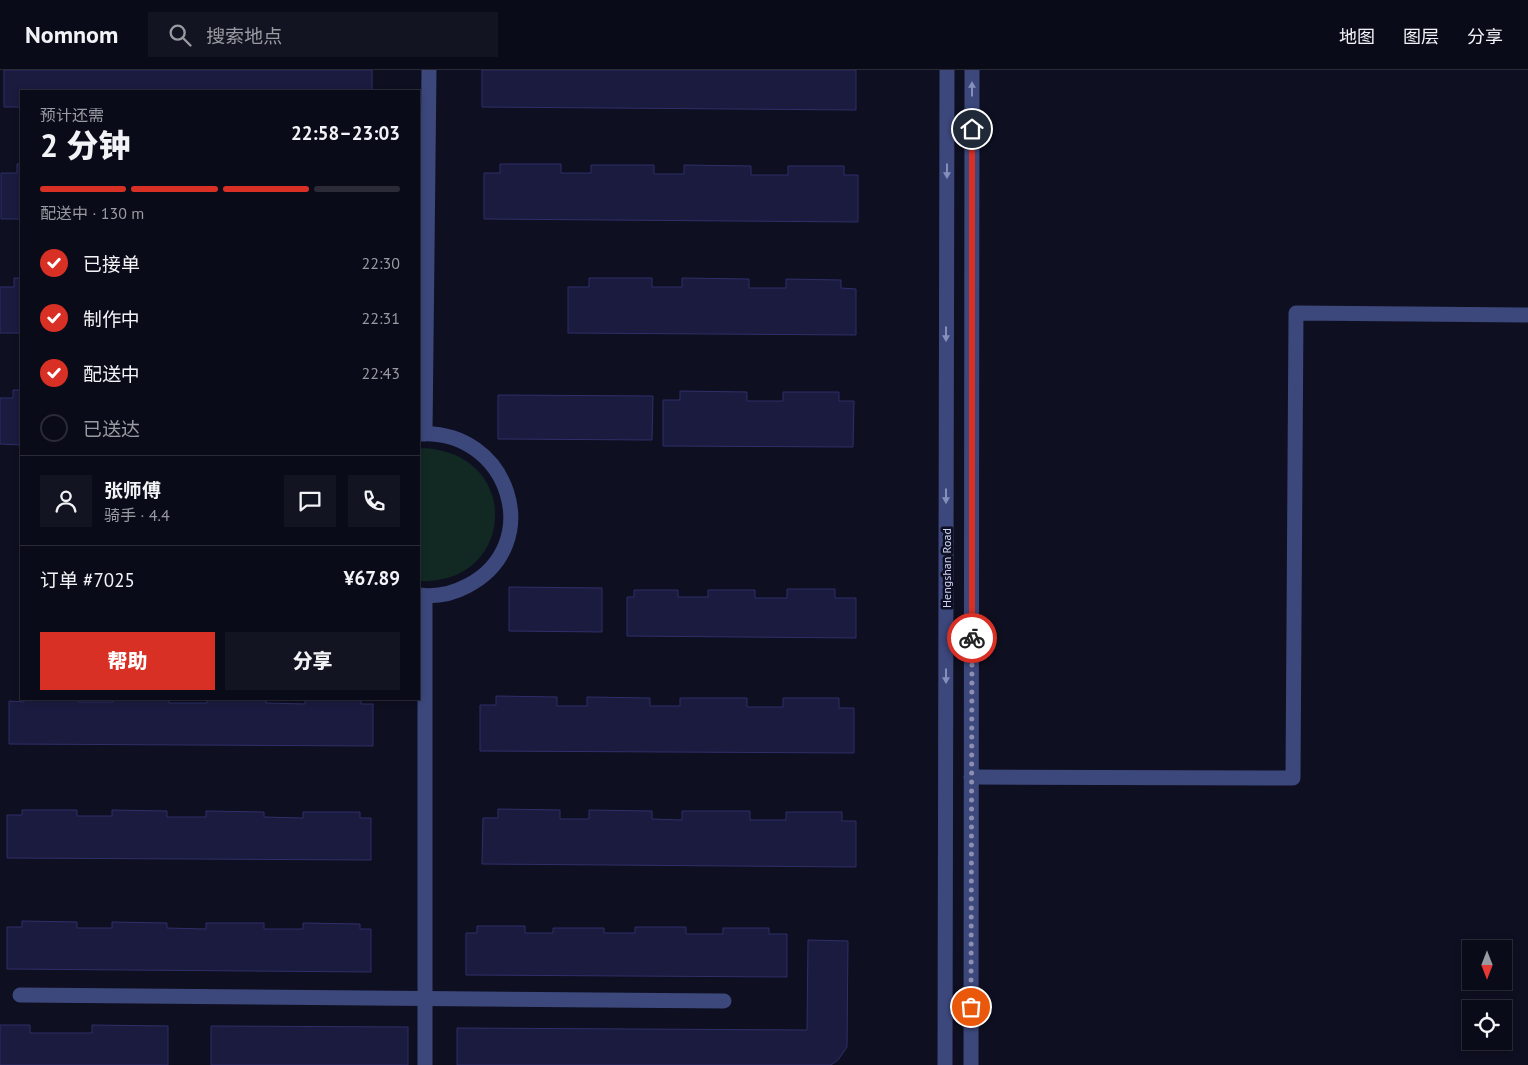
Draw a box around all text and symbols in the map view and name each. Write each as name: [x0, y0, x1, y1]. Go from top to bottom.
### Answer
search box: [148, 12, 498, 57]
text: Nomnom: [25, 19, 118, 50]
icon: search: [166, 21, 194, 49]
text: 搜索地点: [206, 24, 282, 48]
text: 地图: [1339, 25, 1375, 48]
text: 图层: [1403, 25, 1439, 48]
text: 分享: [1467, 25, 1503, 48]
one-way arrow: [968, 81, 976, 97]
text: 预计还需: [40, 105, 104, 125]
pin: [951, 108, 993, 150]
icon: home: [958, 115, 986, 143]
text: 22:58–23:03: [291, 121, 400, 145]
text: 2 分钟: [40, 124, 130, 166]
one-way arrow: [943, 163, 951, 179]
text: 配送中 · 130 m: [40, 203, 144, 223]
icon: check: [40, 249, 68, 277]
text: 已接单: [83, 252, 140, 276]
text: 22:30: [362, 253, 400, 273]
icon: check: [40, 304, 68, 332]
text: 制作中: [83, 307, 140, 331]
text: 22:31: [362, 308, 400, 328]
one-way arrow: [942, 326, 950, 342]
icon: check: [40, 359, 68, 387]
text: 配送中: [83, 362, 140, 386]
text: 22:43: [362, 363, 400, 383]
text: 已送达: [83, 417, 140, 441]
button: person: [40, 475, 92, 527]
button: chat: [284, 475, 336, 527]
button: phone: [348, 475, 400, 527]
text: 张师傅: [104, 478, 161, 502]
one-way arrow: [942, 488, 950, 504]
text: 骑手 · 4.4: [104, 505, 170, 525]
street label: Hengshan Road: [939, 528, 954, 608]
text: ¥67.89: [344, 566, 400, 590]
text: 订单 #7025: [40, 568, 135, 592]
courier: [947, 613, 997, 663]
icon: bike: [958, 624, 986, 652]
button: 帮助: [40, 632, 215, 690]
button: 分享: [225, 632, 400, 690]
one-way arrow: [942, 668, 950, 684]
north arrow: [1462, 940, 1512, 990]
map controls: [1462, 940, 1512, 1050]
pin: [950, 986, 992, 1028]
icon: bag: [957, 993, 985, 1021]
button: locate: [1462, 1000, 1512, 1050]

